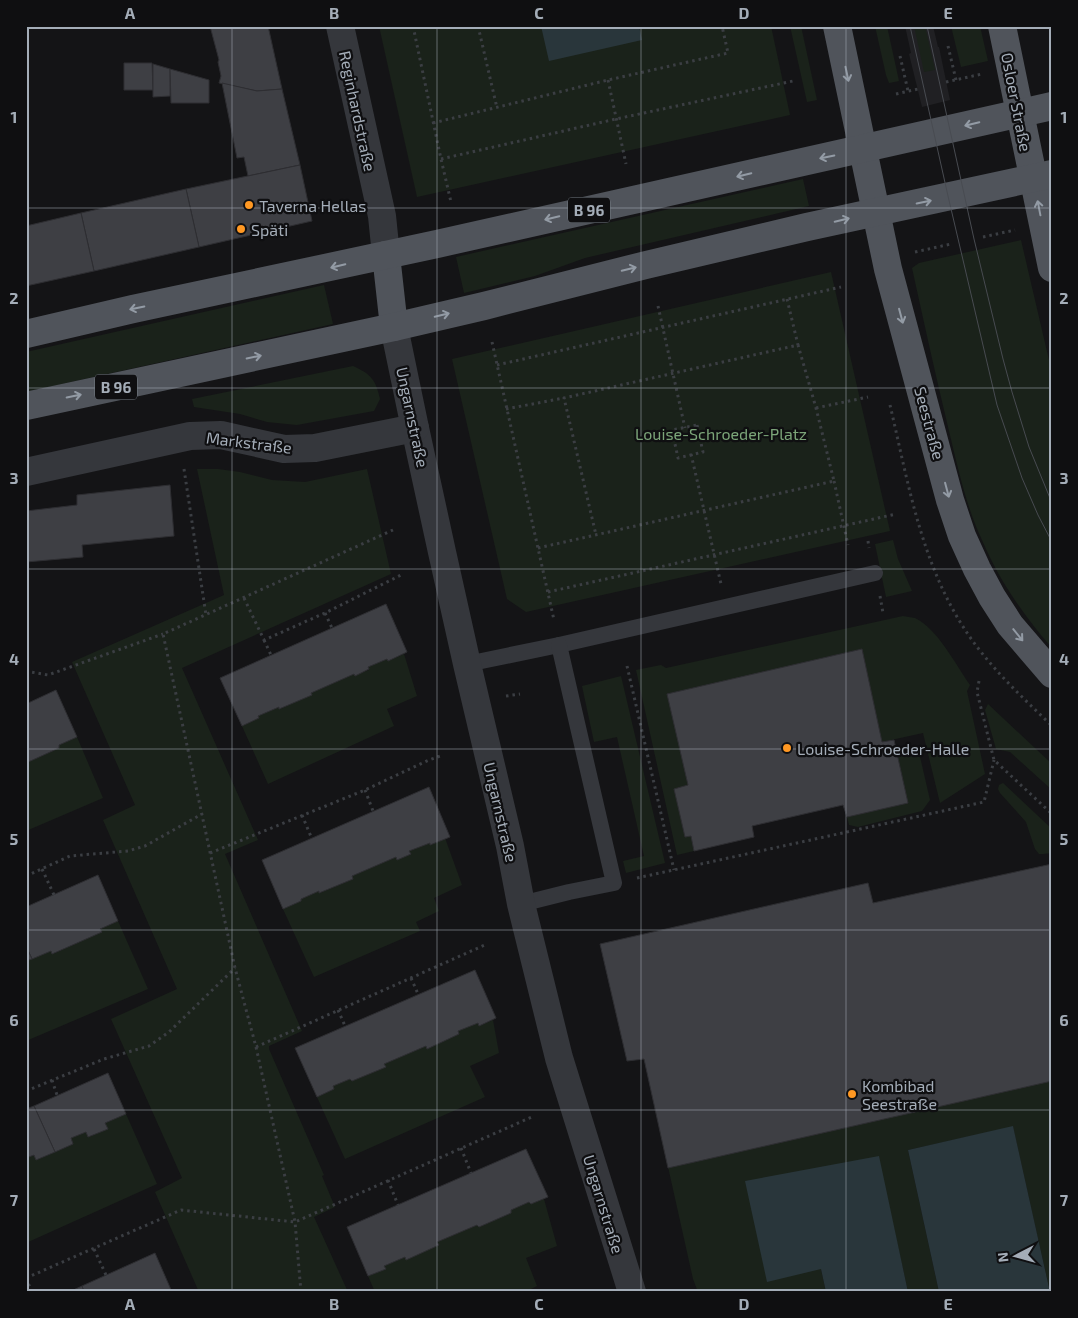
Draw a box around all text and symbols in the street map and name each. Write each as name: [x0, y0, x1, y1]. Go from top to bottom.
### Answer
text: A: [125, 3, 136, 22]
text: B: [329, 3, 339, 22]
text: C: [534, 3, 544, 22]
text: D: [739, 3, 750, 22]
text: E: [943, 3, 953, 22]
street label: Reginhardstraße: [336, 49, 380, 173]
street label: Osloer Straße: [998, 51, 1036, 153]
one-way arrow: [843, 65, 853, 81]
text: 1: [11, 107, 17, 126]
text: 1: [1061, 107, 1067, 126]
one-way arrow: [965, 120, 981, 129]
one-way arrow: [820, 153, 836, 162]
one-way arrow: [737, 171, 753, 180]
place label: Taverna Hellas: [259, 196, 366, 215]
one-way arrow: [915, 197, 931, 206]
road number: B 96: [568, 198, 610, 222]
marker: Taverna Hellas: [243, 199, 255, 211]
one-way arrow: [1033, 201, 1043, 217]
one-way arrow: [544, 214, 560, 224]
one-way arrow: [833, 215, 849, 224]
place label: Späti: [251, 220, 288, 239]
marker: Späti: [235, 223, 247, 235]
one-way arrow: [331, 262, 347, 271]
one-way arrow: [621, 264, 637, 273]
text: 2: [9, 288, 19, 307]
text: 2: [1059, 288, 1069, 307]
one-way arrow: [129, 304, 145, 314]
one-way arrow: [897, 307, 907, 323]
one-way arrow: [433, 310, 449, 320]
one-way arrow: [245, 352, 261, 361]
street label: Ungarnstraße: [393, 365, 433, 469]
road number: B 96: [95, 374, 137, 400]
street label: Seestraße: [911, 384, 949, 462]
one-way arrow: [65, 391, 81, 400]
park label: Louise-Schroeder-Platz: [635, 424, 807, 443]
street label: Markstraße: [205, 427, 293, 457]
text: 3: [9, 468, 19, 487]
text: 3: [1059, 468, 1069, 487]
one-way arrow: [943, 481, 953, 497]
one-way arrow: [1013, 628, 1024, 641]
text: 4: [9, 649, 19, 668]
text: 4: [1059, 649, 1069, 668]
place label: Louise-Schroeder-Halle: [797, 739, 969, 758]
marker: Louise-Schroeder-Halle: [781, 742, 793, 754]
street label: Ungarnstraße: [480, 760, 522, 864]
text: 5: [10, 829, 19, 848]
text: 5: [1060, 829, 1069, 848]
text: 6: [9, 1010, 19, 1029]
text: 6: [1059, 1010, 1069, 1029]
place label: Kombibad Seestraße: [862, 1076, 937, 1113]
marker: Kombibad Seestraße: [846, 1088, 858, 1100]
street label: Ungarnstraße: [580, 1152, 628, 1256]
text: 7: [10, 1190, 19, 1209]
text: 7: [1060, 1190, 1069, 1209]
north arrow: [990, 1230, 1040, 1280]
text: N: [994, 1251, 1012, 1263]
text: A: [125, 1294, 136, 1313]
text: B: [329, 1294, 339, 1313]
text: C: [534, 1294, 544, 1313]
text: D: [739, 1294, 750, 1313]
text: E: [943, 1294, 953, 1313]

